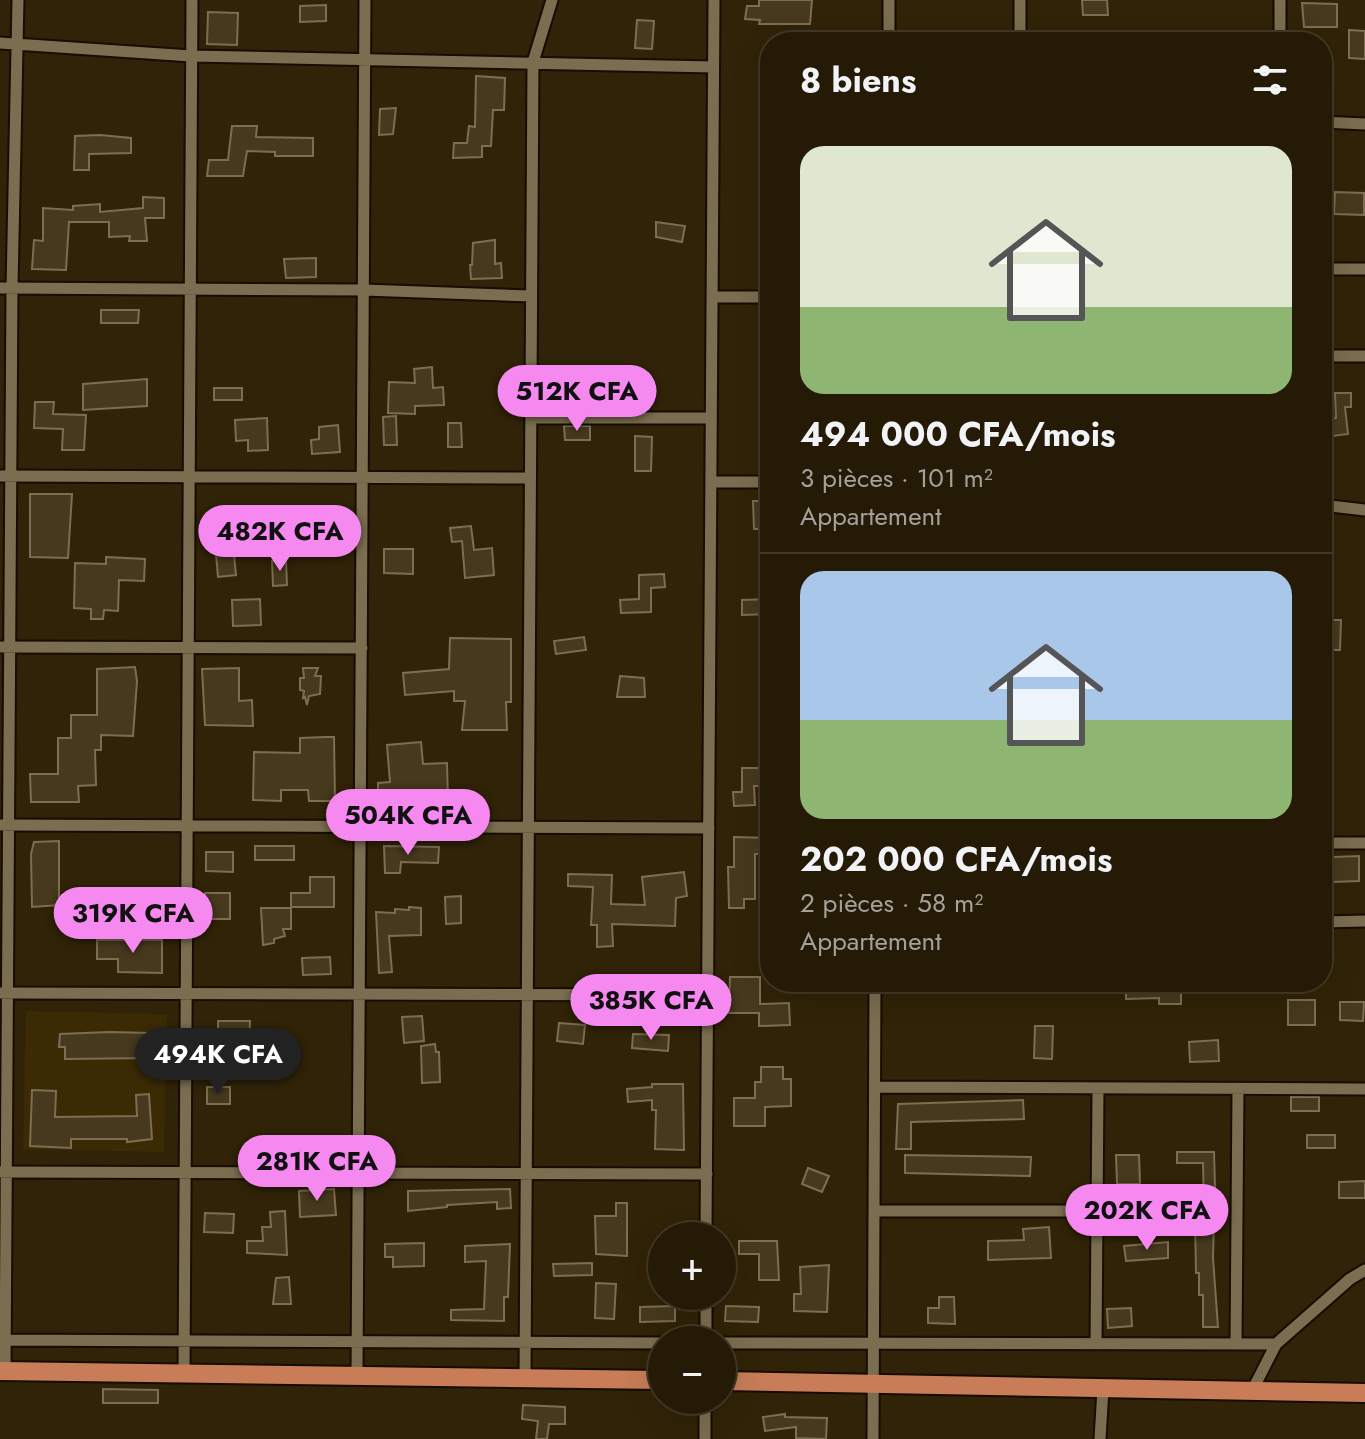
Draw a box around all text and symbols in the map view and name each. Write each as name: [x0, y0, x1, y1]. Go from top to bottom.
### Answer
text: 8 biens: [800, 56, 916, 105]
icon: filters: [1248, 58, 1292, 102]
icon: home: [974, 198, 1118, 342]
pin: 512K CFA: [494, 365, 660, 433]
text: 512K CFA: [516, 372, 638, 410]
text: 494 000 CFA/mois: [800, 410, 1116, 459]
text: 3 pièces · 101 m²: [800, 459, 993, 497]
text: Appartement: [800, 497, 941, 535]
pin: 482K CFA: [197, 505, 363, 573]
text: 482K CFA: [216, 512, 344, 550]
icon: home: [974, 623, 1118, 767]
pin: 504K CFA: [325, 789, 491, 857]
text: 504K CFA: [344, 796, 472, 834]
text: 202 000 CFA/mois: [800, 835, 1112, 884]
text: 2 pièces · 58 m²: [800, 884, 983, 922]
pin: 319K CFA: [50, 887, 216, 955]
text: 319K CFA: [72, 894, 194, 932]
text: Appartement: [800, 922, 941, 960]
pin: 385K CFA: [568, 974, 734, 1042]
text: 385K CFA: [588, 981, 714, 1019]
pin: 494K CFA: [135, 1028, 301, 1096]
text: 494K CFA: [153, 1035, 283, 1073]
pin: 281K CFA: [234, 1135, 400, 1203]
text: 281K CFA: [256, 1142, 378, 1180]
pin: 202K CFA: [1064, 1184, 1230, 1252]
text: 202K CFA: [1083, 1191, 1211, 1229]
map controls: [648, 1222, 736, 1414]
button: +: [648, 1222, 736, 1310]
button: −: [648, 1326, 736, 1414]

